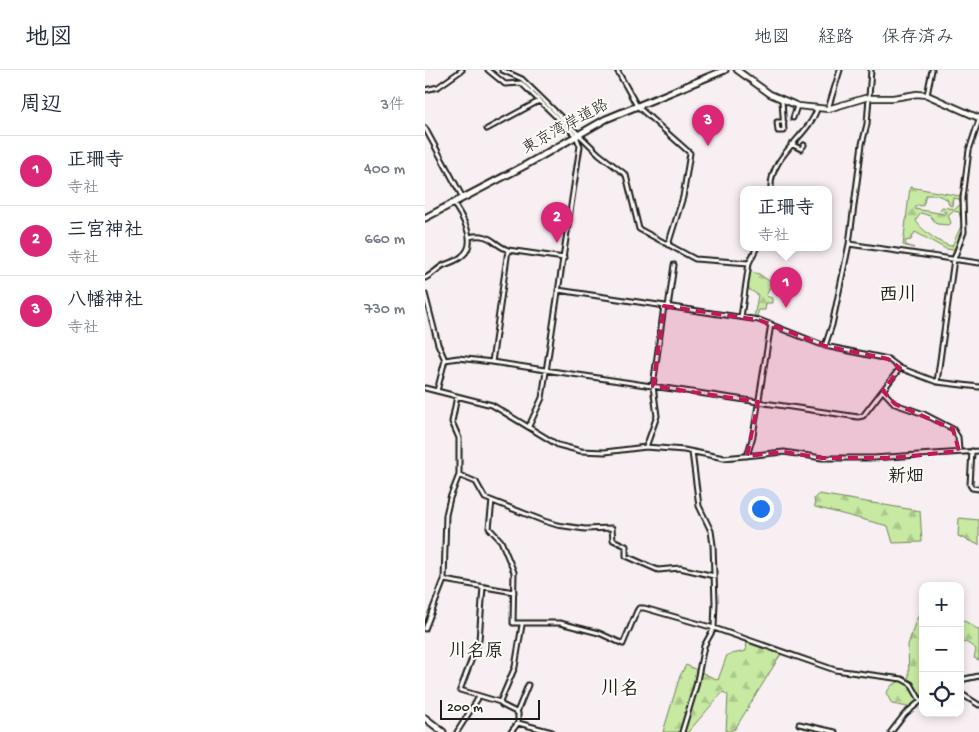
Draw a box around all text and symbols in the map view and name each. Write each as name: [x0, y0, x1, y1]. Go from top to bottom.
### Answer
text: 地図: [25, 25, 73, 54]
text: 地図: [754, 28, 790, 49]
text: 経路: [818, 28, 854, 49]
text: 保存済み: [882, 28, 954, 49]
text: 周辺: [20, 94, 62, 119]
street label: 東京湾岸道路: [518, 95, 613, 160]
text: 3件: [381, 97, 405, 116]
pin: 3: [692, 105, 724, 146]
text: 正珊寺: [67, 150, 124, 173]
text: 1: [33, 161, 39, 180]
text: 400 m: [364, 161, 405, 180]
text: 寺社: [67, 180, 99, 199]
popup: [740, 186, 832, 251]
text: 正珊寺: [757, 198, 815, 221]
pin: 2: [541, 202, 573, 243]
text: 三宮神社: [67, 220, 143, 243]
text: 寺社: [757, 228, 790, 247]
text: 2: [32, 231, 40, 250]
text: 660 m: [365, 231, 405, 250]
text: 寺社: [67, 250, 99, 269]
pin: 1: [770, 267, 802, 308]
district label: 西川: [879, 284, 917, 308]
text: 八幡神社: [67, 290, 143, 313]
text: 3: [32, 301, 40, 320]
text: 730 m: [364, 301, 405, 320]
text: 寺社: [67, 320, 99, 339]
district label: 新畑: [888, 466, 924, 488]
your location: [748, 496, 774, 522]
map controls: [919, 582, 964, 717]
button: +: [919, 582, 964, 627]
button: −: [919, 627, 964, 672]
district label: 川名原: [449, 641, 503, 663]
button: locate: [919, 672, 964, 717]
district label: 川名: [601, 678, 639, 702]
scale bar: [440, 697, 540, 720]
text: 200 m: [447, 700, 483, 717]

